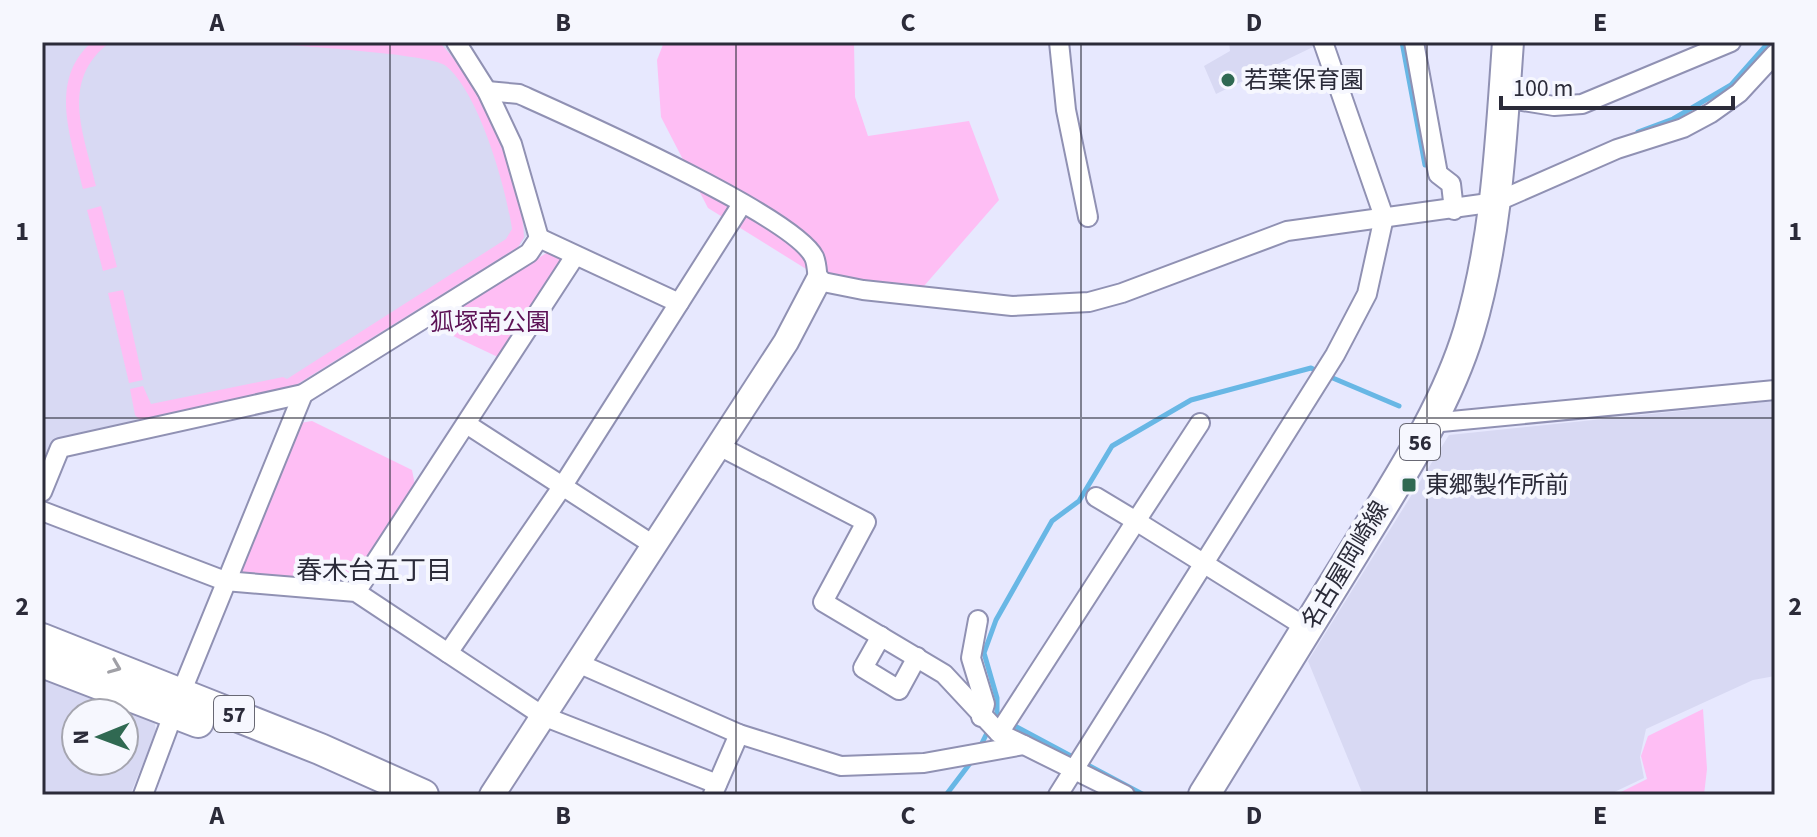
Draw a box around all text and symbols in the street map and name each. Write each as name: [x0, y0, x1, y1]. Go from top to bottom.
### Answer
text: A: [209, 4, 226, 41]
text: B: [555, 4, 571, 41]
text: C: [900, 4, 916, 41]
text: D: [1246, 4, 1262, 41]
text: E: [1593, 4, 1607, 41]
scale bar: [1501, 60, 1733, 110]
place label: 若葉保育園: [1244, 63, 1364, 98]
marker: 若葉保育園: [1219, 71, 1237, 89]
text: 100 m: [1513, 71, 1573, 106]
text: 1: [15, 213, 29, 250]
text: 1: [1788, 213, 1802, 250]
park label: 狐塚南公園: [430, 305, 550, 340]
road number: 56: [1400, 424, 1440, 460]
place label: 東郷製作所前: [1425, 468, 1569, 503]
marker: 東郷製作所前: [1400, 476, 1418, 494]
street label: 名古屋岡崎線: [1293, 495, 1398, 636]
district label: 春木台五丁目: [296, 552, 452, 589]
text: 2: [15, 588, 29, 625]
text: 2: [1788, 588, 1802, 625]
one-way arrow: [107, 657, 121, 674]
road number: 57: [214, 696, 254, 732]
north arrow: [60, 697, 140, 777]
text: N: [65, 730, 97, 745]
text: A: [209, 797, 226, 834]
text: B: [555, 797, 571, 834]
text: C: [900, 797, 916, 834]
text: D: [1246, 797, 1262, 834]
text: E: [1593, 797, 1607, 834]

